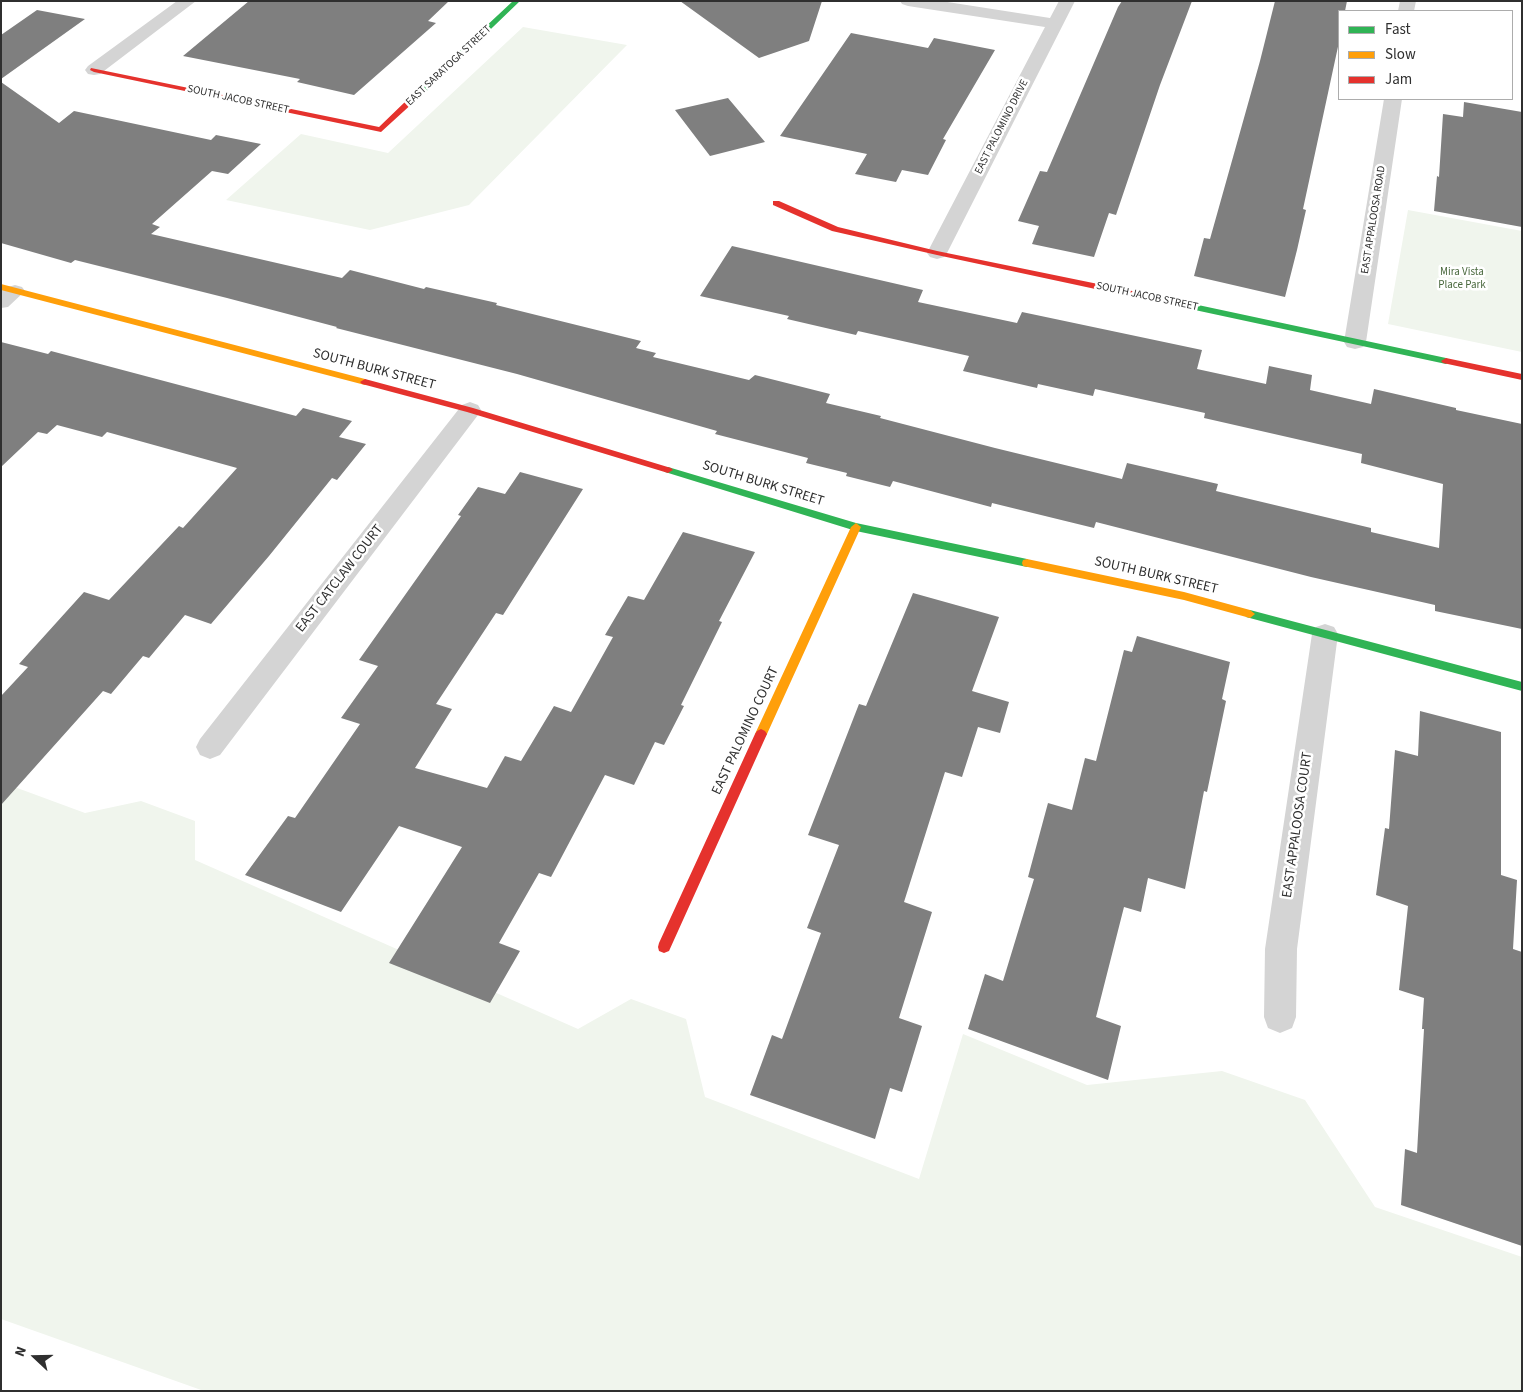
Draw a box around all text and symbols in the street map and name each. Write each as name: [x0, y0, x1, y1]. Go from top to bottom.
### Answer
legend: [1338, 10, 1513, 100]
text: Fast: [1385, 19, 1411, 40]
street label: EAST SARATOGA STREET: [404, 23, 494, 109]
text: Slow: [1385, 44, 1416, 65]
text: Jam: [1385, 69, 1412, 90]
street label: EAST PALOMINO DRIVE: [972, 77, 1032, 177]
street label: SOUTH JACOB STREET: [186, 83, 290, 117]
street label: EAST APPALOOSA ROAD: [1359, 165, 1389, 275]
park label: Mira Vista Place Park: [1438, 266, 1486, 292]
street label: SOUTH JACOB STREET: [1095, 280, 1199, 314]
street label: SOUTH BURK STREET: [311, 346, 437, 394]
street label: SOUTH BURK STREET: [700, 458, 826, 510]
street label: EAST CATCLAW COURT: [293, 522, 387, 636]
street label: SOUTH BURK STREET: [1093, 554, 1219, 598]
street label: EAST PALOMINO COURT: [709, 664, 783, 798]
street label: EAST APPALOOSA COURT: [1279, 751, 1317, 899]
north arrow: [10, 1332, 60, 1382]
text: N: [10, 1344, 32, 1360]

